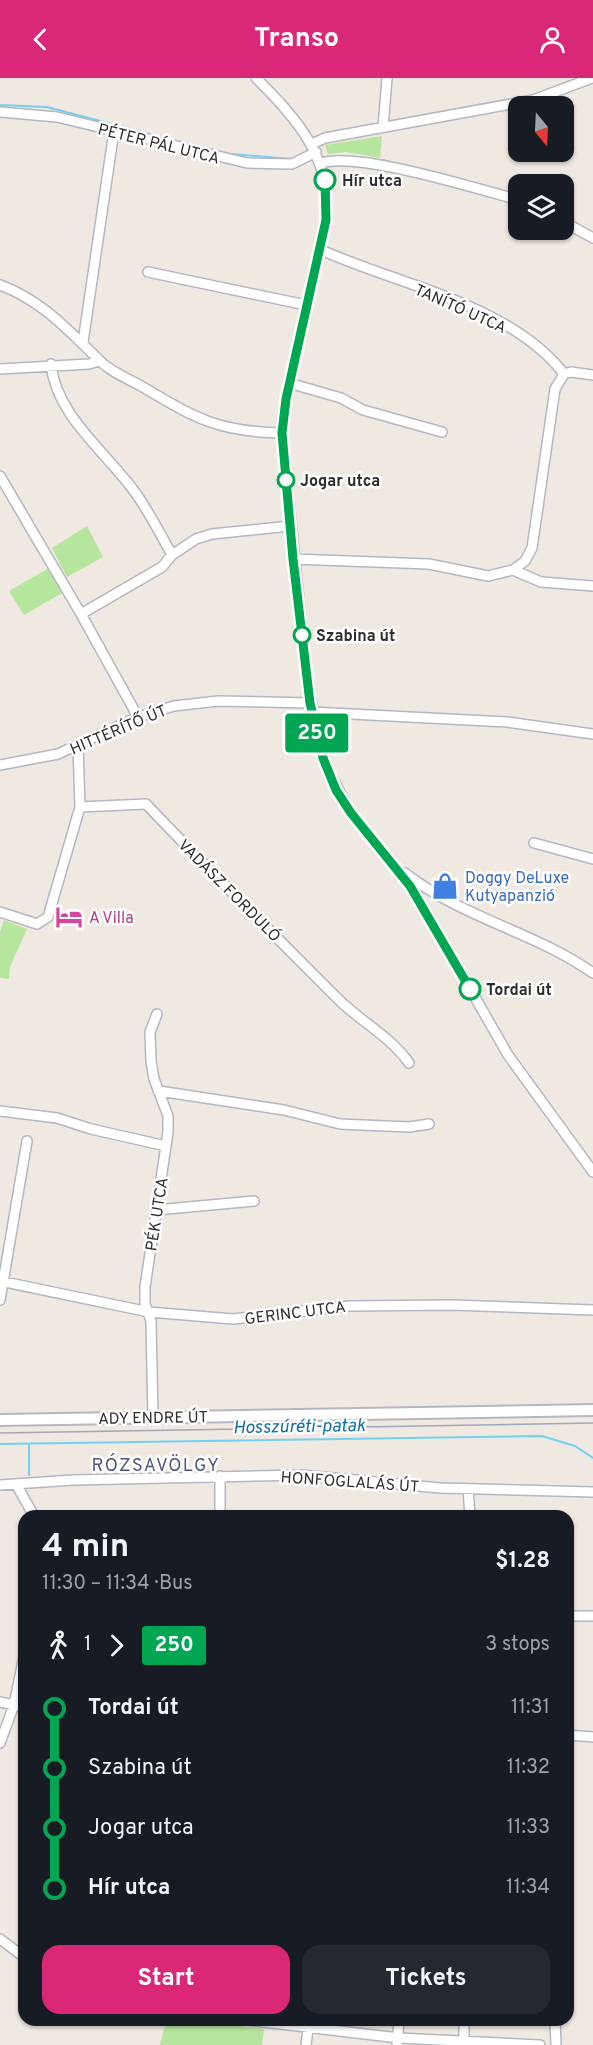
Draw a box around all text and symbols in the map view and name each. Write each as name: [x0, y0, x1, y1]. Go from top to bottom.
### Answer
text: Transo: [254, 22, 339, 56]
icon: back: [24, 23, 57, 56]
icon: person: [536, 23, 569, 56]
north arrow: [508, 96, 574, 162]
map controls: [508, 96, 574, 240]
street label: PÉTER PÁL UTCA: [96, 118, 222, 170]
marker: Hír utca: [314, 169, 336, 191]
place label: Hír utca: [342, 172, 402, 192]
button: layers: [508, 174, 574, 240]
street label: TANÍTÓ UTCA: [411, 279, 510, 339]
marker: Jogar utca: [277, 471, 295, 489]
place label: Jogar utca: [300, 472, 380, 492]
marker: Szabina út: [293, 626, 311, 644]
place label: Szabina út: [316, 627, 395, 647]
street label: HITTÉRÍTŐ ÚT: [67, 700, 170, 760]
line badge: 250: [282, 714, 352, 752]
text: 250: [297, 720, 337, 747]
street label: VADÁSZ FORDULÓ: [173, 834, 286, 947]
place label: Doggy DeLuxe Kutyapanzió: [465, 869, 569, 907]
shop icon: Doggy DeLuxe Kutyapanzió: [430, 871, 460, 901]
hotel icon: A Villa: [54, 902, 84, 932]
place label: A Villa: [89, 909, 134, 929]
marker: Tordai út: [459, 978, 481, 1000]
place label: Tordai út: [486, 981, 552, 1001]
street label: PÉK UTCA: [140, 1176, 174, 1253]
street label: GERINC UTCA: [244, 1298, 347, 1330]
street label: ADY ENDRE ÚT: [98, 1406, 208, 1430]
water label: Hosszúréti-patak: [233, 1415, 366, 1440]
district label: RÓZSAVÖLGY: [92, 1453, 220, 1478]
street label: HONFOGLALÁS ÚT: [280, 1466, 420, 1498]
text: 4 min: [42, 1527, 129, 1569]
text: $1.28: [495, 1548, 550, 1575]
text: 11:30 – 11:34 · Bus: [42, 1571, 193, 1597]
icon: walk: [42, 1629, 75, 1662]
icon: forward: [100, 1629, 133, 1662]
text: 1: [84, 1632, 91, 1658]
text: 250: [154, 1632, 194, 1659]
text: 3 stops: [485, 1632, 550, 1658]
text: Tordai út: [88, 1695, 179, 1722]
text: 11:31: [511, 1695, 550, 1721]
text: Szabina út: [88, 1755, 192, 1782]
text: 11:32: [507, 1755, 550, 1781]
text: Jogar utca: [88, 1815, 194, 1842]
text: 11:33: [507, 1815, 550, 1841]
text: Hír utca: [88, 1875, 170, 1902]
text: 11:34: [506, 1875, 550, 1901]
button: Start: [42, 1945, 290, 2014]
button: Tickets: [302, 1945, 550, 2014]

